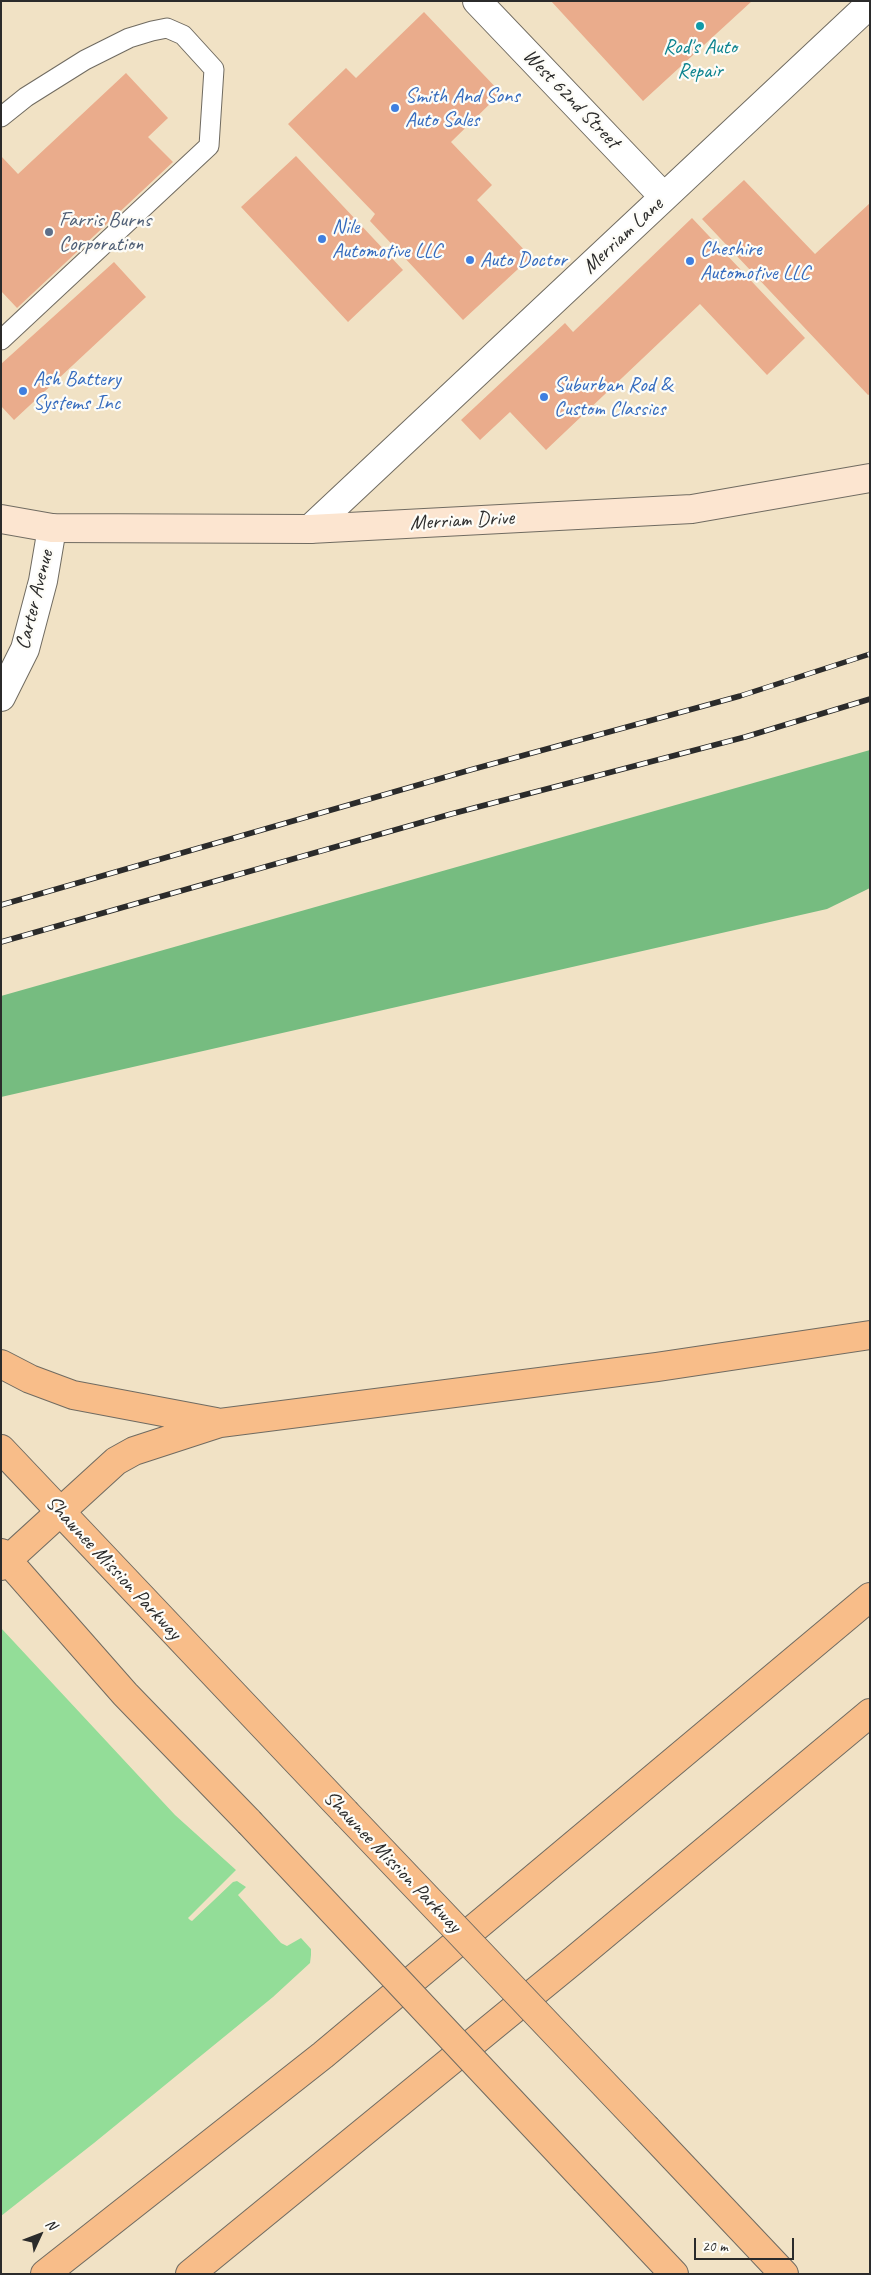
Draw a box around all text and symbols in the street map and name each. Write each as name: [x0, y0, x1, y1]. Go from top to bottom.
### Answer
marker: Rod's Auto Repair: [694, 20, 706, 32]
place label: Rod's Auto Repair: [663, 34, 737, 84]
street label: West 62nd Street: [517, 44, 625, 154]
place label: Smith And Sons Auto Sales: [405, 83, 520, 133]
marker: Smith And Sons Auto Sales: [389, 102, 401, 114]
street label: Merriam Lane: [578, 192, 668, 280]
place label: Farris Burns Corporation: [59, 207, 151, 257]
place label: Nile Automotive LLC: [332, 214, 442, 264]
marker: Farris Burns Corporation: [43, 226, 55, 238]
marker: Nile Automotive LLC: [316, 233, 328, 245]
place label: Cheshire Automotive LLC: [700, 236, 810, 286]
place label: Auto Doctor: [480, 247, 567, 273]
marker: Auto Doctor: [464, 254, 476, 266]
marker: Cheshire Automotive LLC: [684, 255, 696, 267]
place label: Ash Battery Systems Inc: [33, 366, 121, 416]
place label: Suburban Rod & Custom Classics: [554, 372, 672, 422]
marker: Ash Battery Systems Inc: [17, 385, 29, 397]
marker: Suburban Rod & Custom Classics: [538, 391, 550, 403]
street label: Merriam Drive: [409, 506, 515, 536]
street label: Carter Avenue: [11, 548, 59, 652]
street label: Shawnee Mission Parkway: [40, 1491, 186, 1645]
street label: Shawnee Mission Parkway: [318, 1786, 466, 1938]
north arrow: [15, 2210, 65, 2260]
text: N: [42, 2215, 61, 2233]
scale bar: [696, 2228, 796, 2260]
text: 20 m: [702, 2237, 728, 2256]

